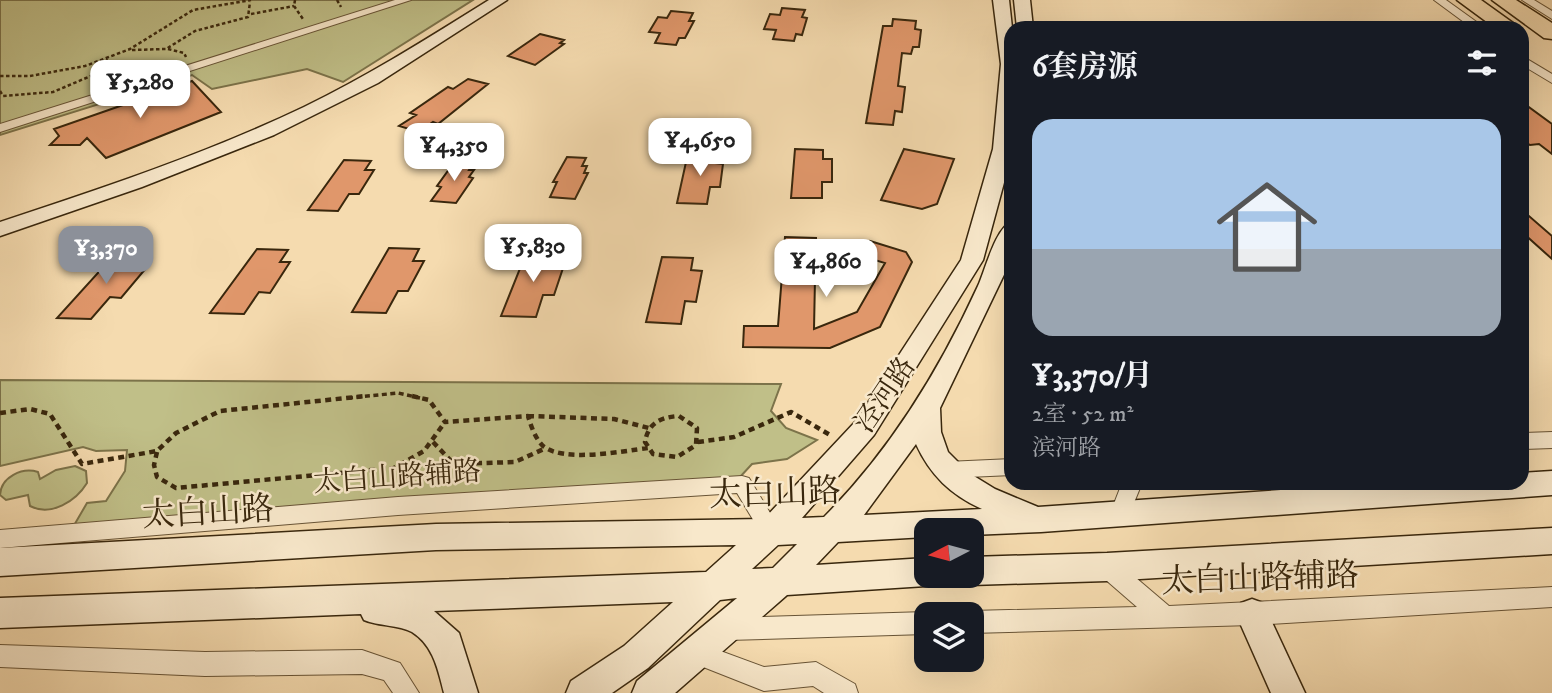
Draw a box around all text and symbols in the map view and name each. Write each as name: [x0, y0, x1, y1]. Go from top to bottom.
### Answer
icon: filters: [1463, 44, 1501, 82]
text: 6套房源: [1032, 49, 1138, 86]
pin: ¥5,280: [83, 60, 197, 120]
text: ¥5,280: [106, 68, 174, 97]
pin: ¥4,650: [643, 118, 757, 178]
pin: ¥4,350: [397, 124, 511, 183]
text: ¥4,650: [664, 126, 736, 155]
text: ¥4,350: [420, 131, 488, 160]
icon: home: [1204, 164, 1330, 290]
pin: ¥5,830: [476, 224, 590, 284]
pin: ¥3,370: [49, 226, 163, 286]
text: ¥5,830: [501, 232, 565, 261]
text: ¥3,370: [74, 234, 138, 263]
pin: ¥4,860: [769, 240, 883, 299]
text: ¥4,860: [790, 247, 862, 276]
street label: 泾河路: [847, 350, 923, 440]
text: ¥3,370/月: [1032, 358, 1153, 395]
text: 2室 · 52 m²: [1032, 400, 1133, 429]
text: 滨河路: [1032, 434, 1101, 463]
street label: 太白山路辅路: [312, 454, 482, 500]
street label: 太白山路: [708, 471, 842, 517]
street label: 太白山路: [141, 489, 275, 537]
north arrow: [914, 518, 984, 588]
map controls: [914, 518, 984, 672]
street label: 太白山路辅路: [1160, 555, 1360, 603]
button: layers: [914, 602, 984, 672]

